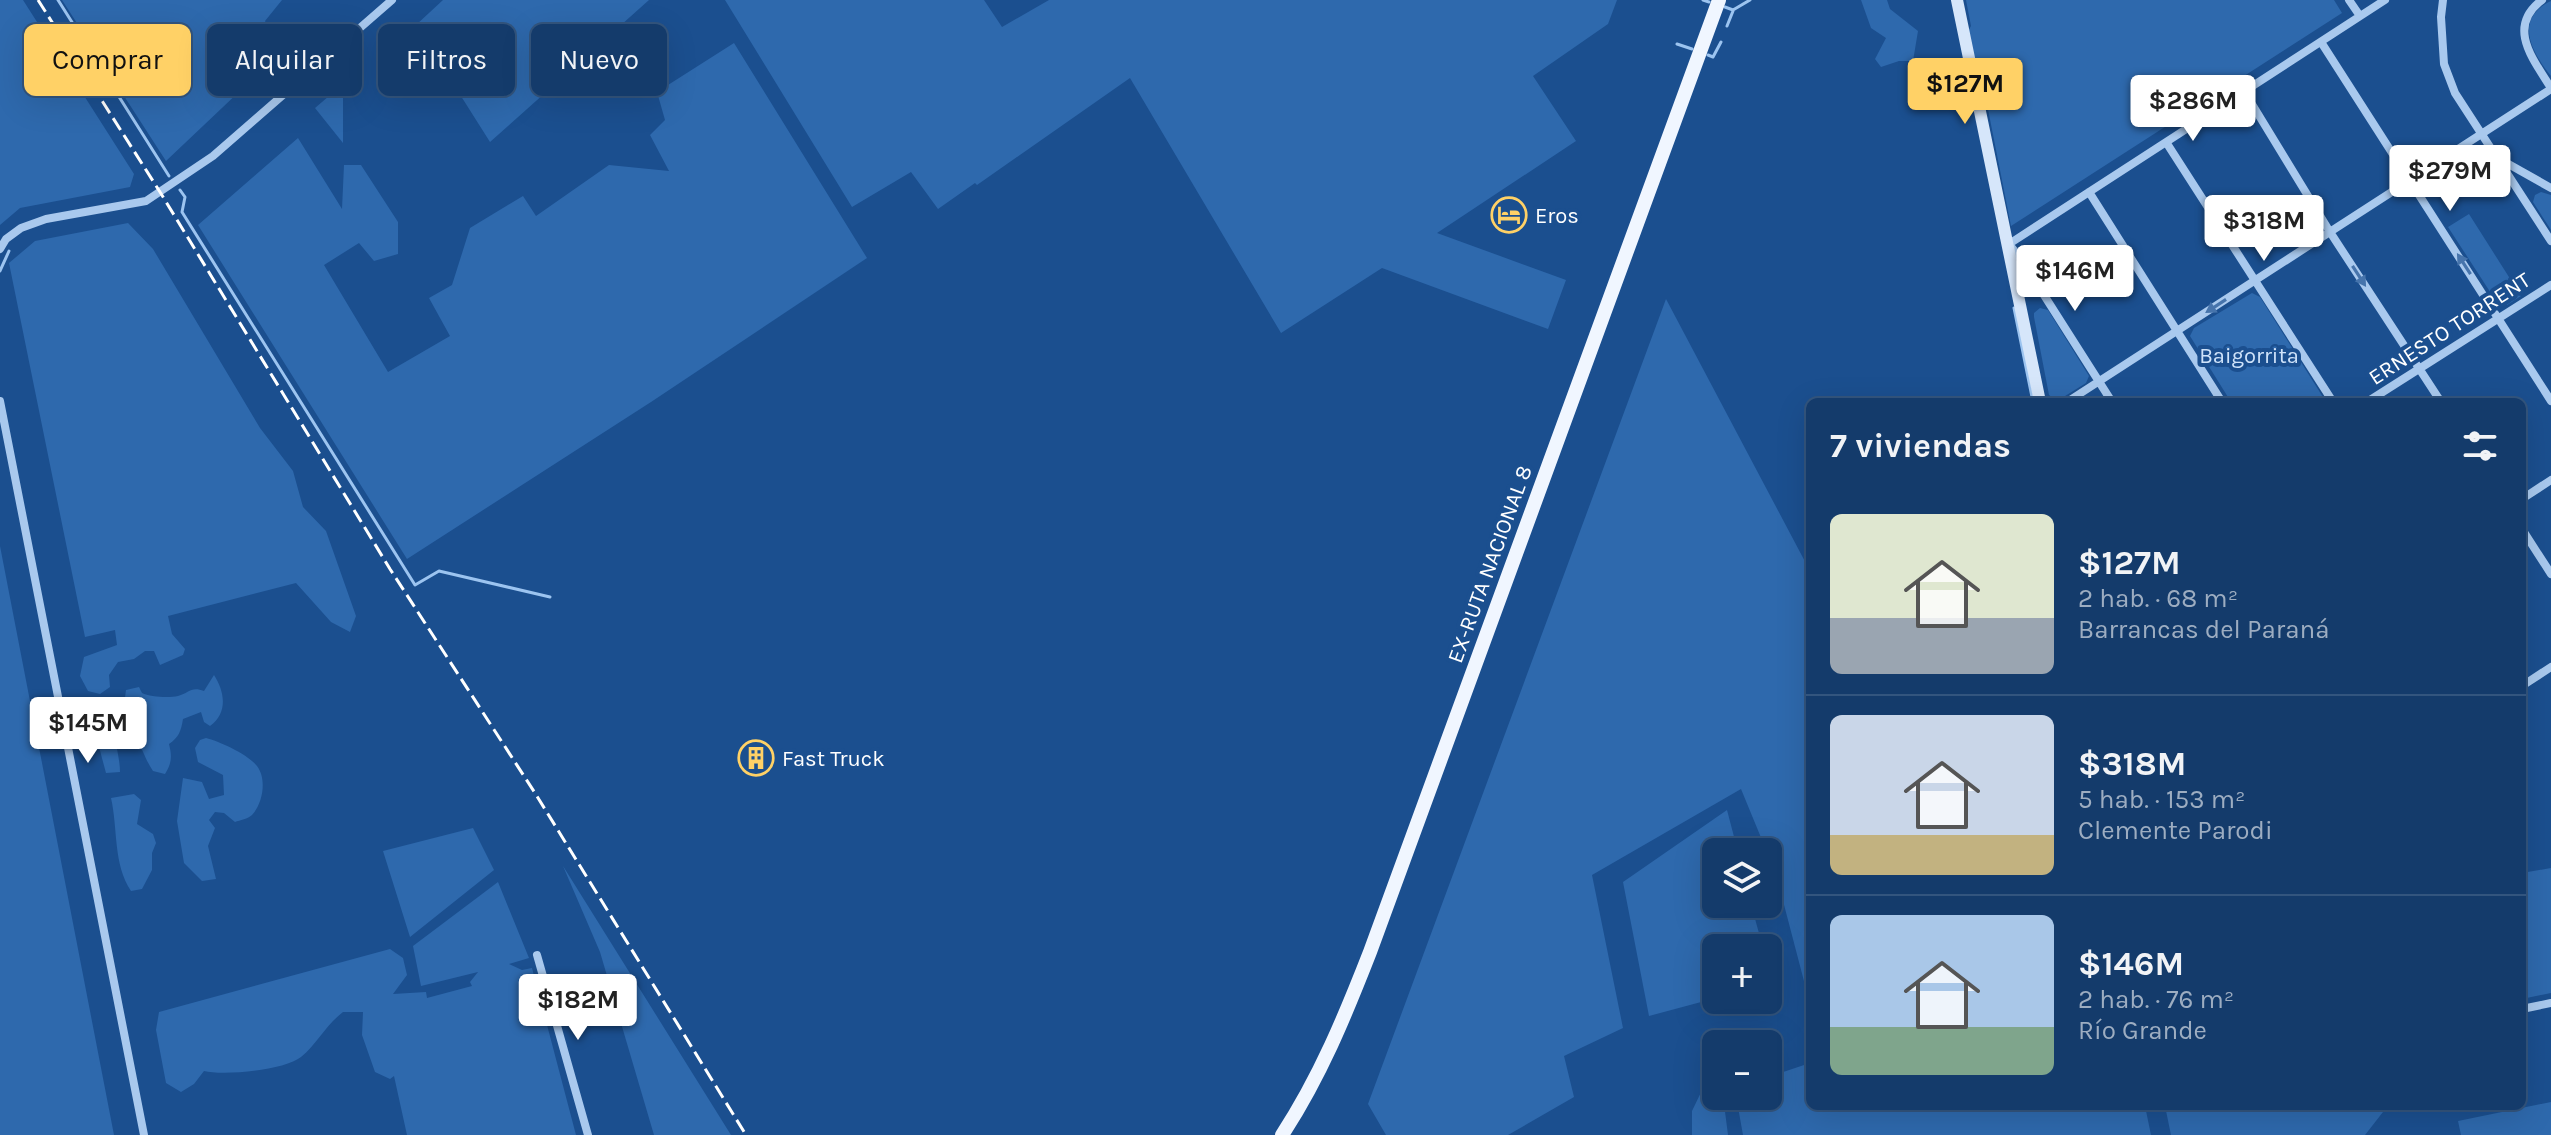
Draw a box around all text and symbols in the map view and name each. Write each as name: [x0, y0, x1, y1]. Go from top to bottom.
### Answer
chip: Comprar: [24, 24, 191, 96]
chip: Alquilar: [207, 24, 362, 96]
chip: Filtros: [378, 24, 515, 96]
chip: Nuevo: [531, 24, 667, 96]
pin: $127M: [1909, 58, 2021, 126]
text: $127M: [1926, 68, 2004, 99]
pin: $286M: [2137, 75, 2249, 143]
text: $286M: [2149, 85, 2237, 116]
pin: $279M: [2394, 145, 2506, 213]
text: $279M: [2407, 155, 2493, 186]
pin: $318M: [2208, 195, 2320, 263]
hotel icon: Eros: [1490, 196, 1528, 234]
place label: Eros: [1535, 203, 1579, 229]
text: $318M: [2223, 205, 2305, 236]
pin: $146M: [2019, 245, 2131, 313]
one-way arrow: [2457, 253, 2471, 275]
text: $146M: [2034, 255, 2116, 286]
one-way arrow: [2352, 265, 2366, 287]
street label: ERNESTO TORRENT: [2364, 267, 2535, 391]
one-way arrow: [2205, 298, 2227, 312]
park label: Baigorrita: [2199, 343, 2299, 369]
icon: filters: [2458, 424, 2502, 468]
text: 7 viviendas: [1830, 426, 2011, 466]
street label: EX-RUTA NACIONAL 8: [1442, 462, 1538, 667]
text: $127M: [2078, 543, 2181, 583]
icon: home: [1894, 546, 1990, 642]
text: 2 hab. · 68 m²: [2078, 583, 2238, 614]
text: Barrancas del Paraná: [2078, 614, 2329, 645]
pin: $145M: [32, 697, 144, 765]
text: $145M: [48, 707, 128, 738]
building icon: Fast Truck: [737, 739, 775, 777]
text: $318M: [2078, 744, 2186, 784]
place label: Fast Truck: [782, 746, 885, 772]
icon: home: [1894, 747, 1990, 843]
text: 5 hab. · 153 m²: [2078, 784, 2245, 815]
text: Clemente Parodi: [2078, 815, 2273, 846]
map controls: [1702, 838, 1782, 1110]
button: layers: [1702, 838, 1782, 918]
button: +: [1702, 934, 1782, 1014]
text: $146M: [2078, 944, 2184, 984]
icon: home: [1894, 947, 1990, 1043]
pin: $182M: [522, 974, 634, 1042]
text: $182M: [537, 984, 619, 1015]
text: 2 hab. · 76 m²: [2078, 984, 2234, 1015]
text: Río Grande: [2078, 1015, 2207, 1046]
button: −: [1702, 1030, 1782, 1110]

